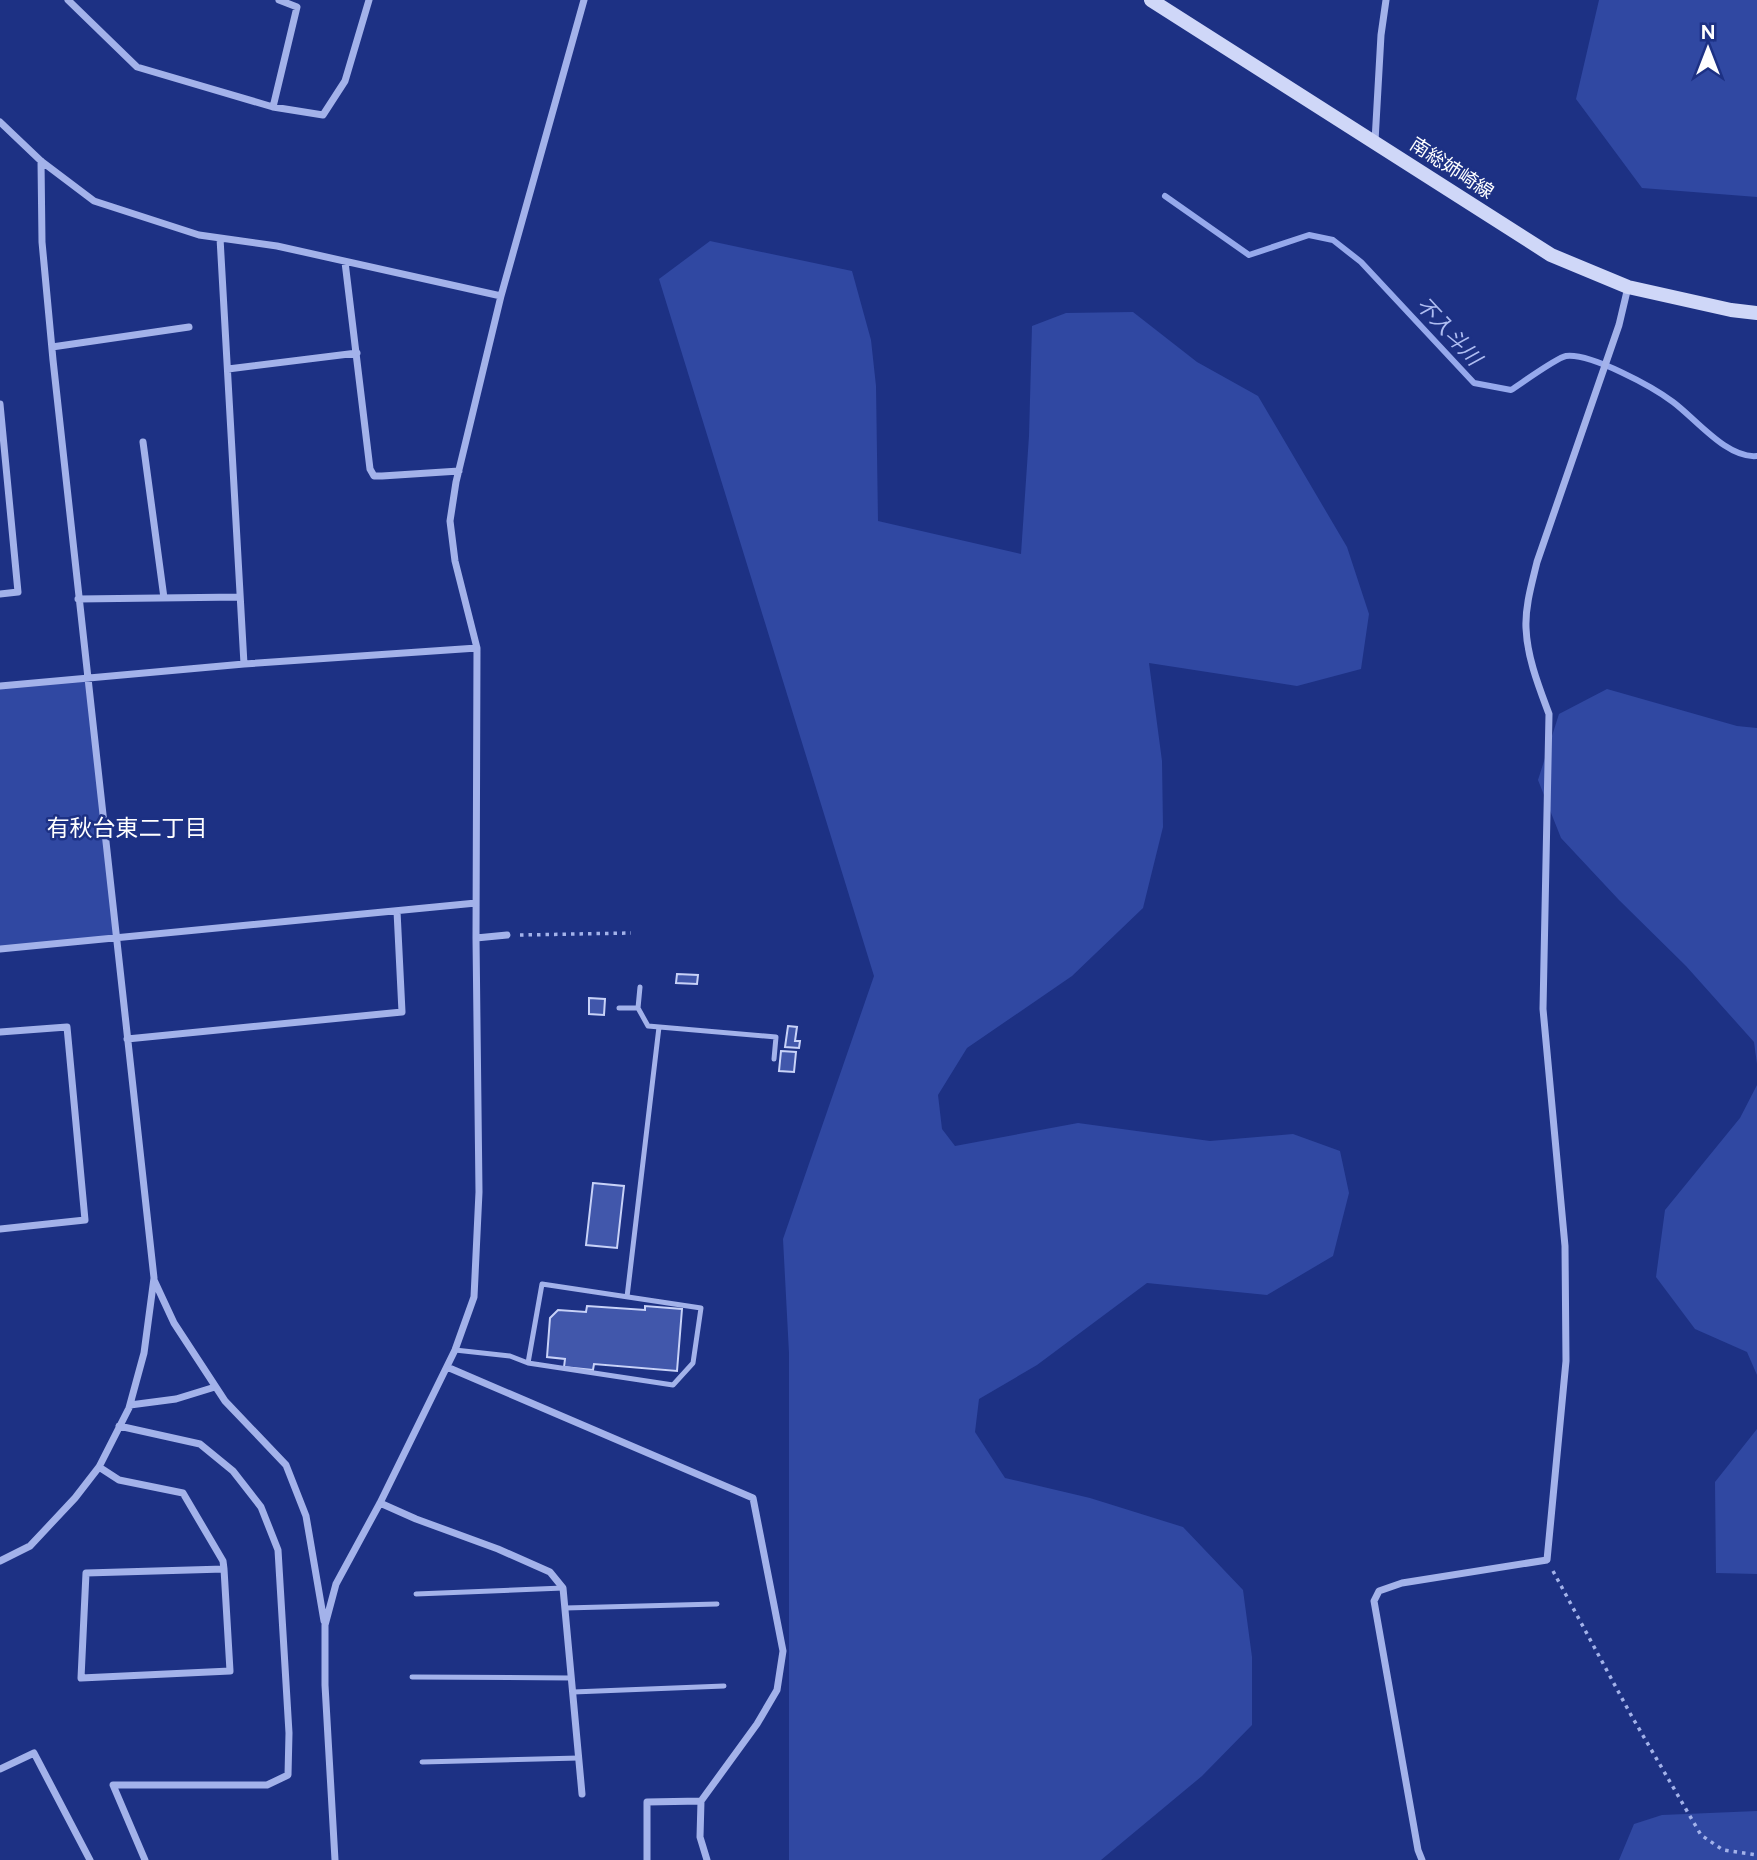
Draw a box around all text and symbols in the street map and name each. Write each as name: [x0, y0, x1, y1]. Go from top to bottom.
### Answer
north arrow: [1673, 14, 1743, 84]
text: N: [1701, 21, 1715, 44]
street label: 南総姉崎線: [1406, 132, 1498, 204]
water label: 不入斗川: [1411, 292, 1488, 372]
district label: 有秋台東二丁目: [47, 814, 208, 842]

